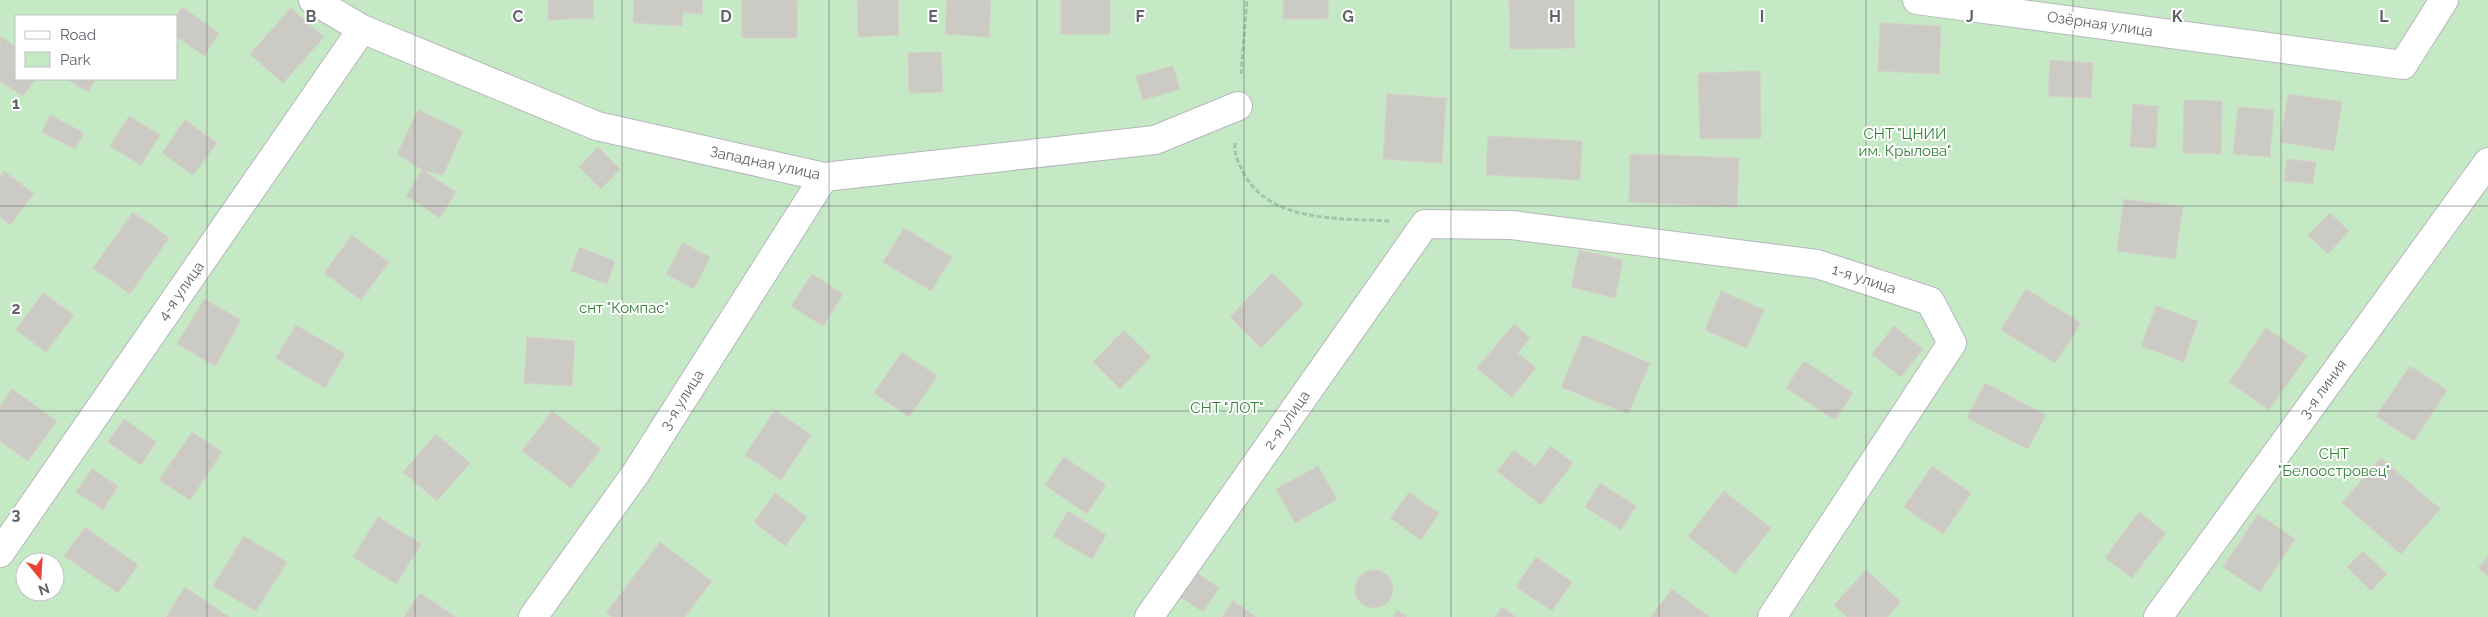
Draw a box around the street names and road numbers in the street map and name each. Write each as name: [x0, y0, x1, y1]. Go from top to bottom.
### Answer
street label: Озёрная улица: [2046, 8, 2154, 40]
street label: Западная улица: [708, 143, 822, 183]
street label: 4-я улица: [154, 258, 208, 324]
street label: 1-я улица: [1830, 260, 1898, 298]
street label: 3-я линия: [2295, 356, 2351, 422]
street label: 3-я улица: [656, 366, 708, 434]
street label: 2-я улица: [1260, 387, 1314, 453]

